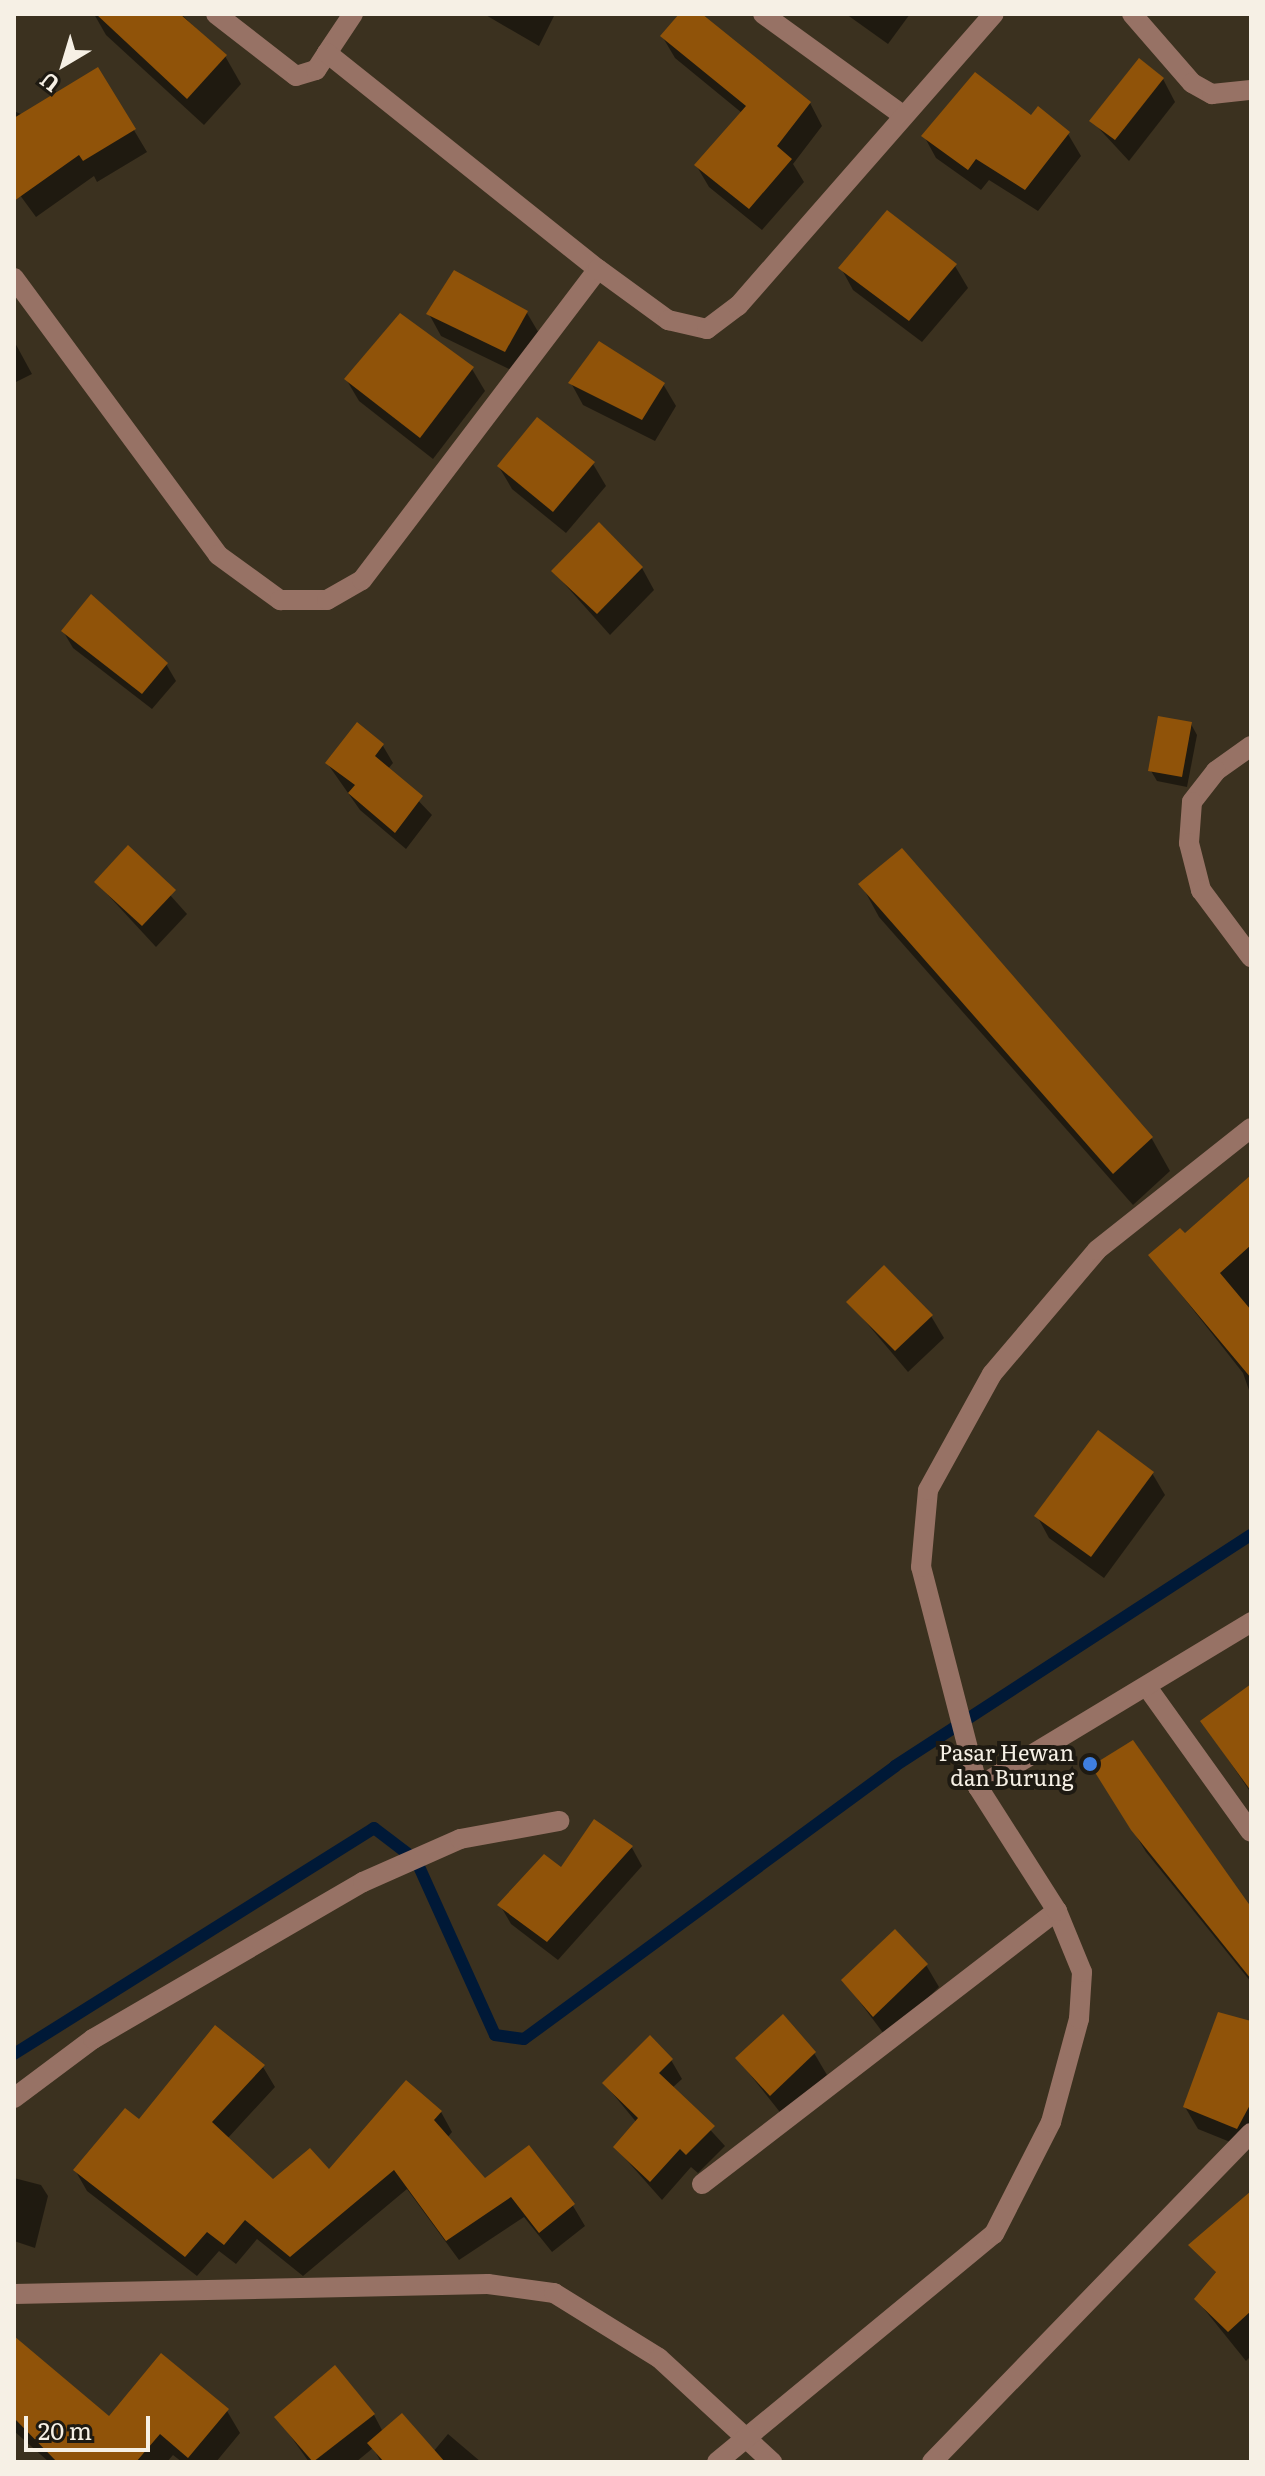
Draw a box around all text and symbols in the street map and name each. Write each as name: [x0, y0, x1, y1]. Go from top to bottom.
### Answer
north arrow: [24, 24, 104, 104]
text: U: [32, 65, 66, 102]
place label: Pasar Hewan dan Burung: [938, 1738, 1074, 1790]
marker: Pasar Hewan dan Burung: [1081, 1755, 1099, 1773]
scale bar: [28, 2400, 154, 2450]
text: 20 m: [38, 2412, 92, 2447]

